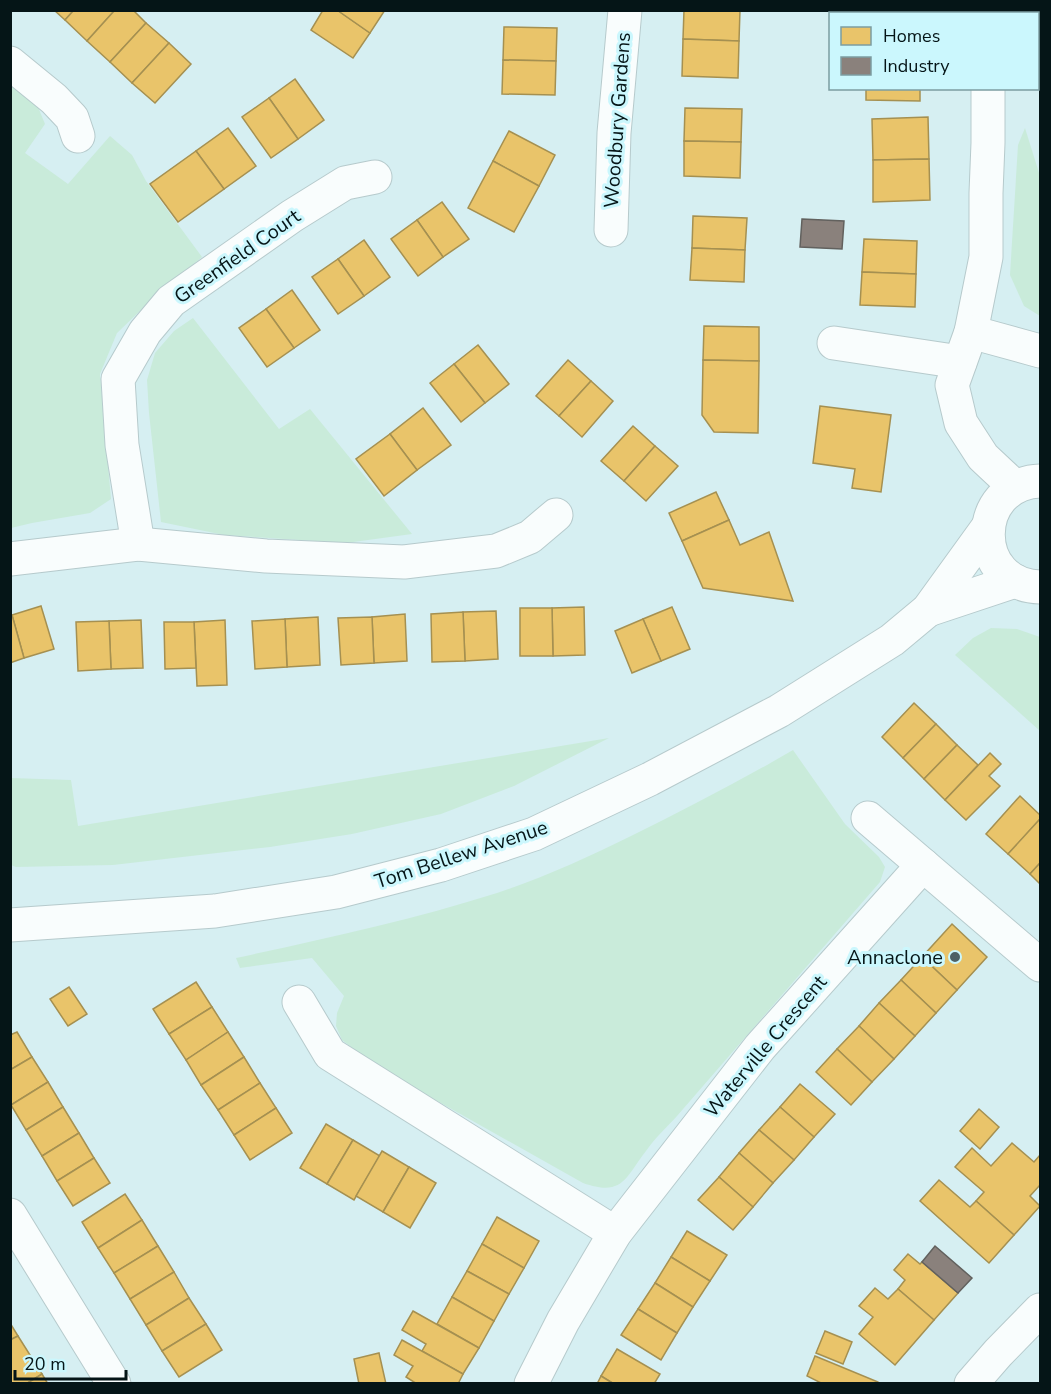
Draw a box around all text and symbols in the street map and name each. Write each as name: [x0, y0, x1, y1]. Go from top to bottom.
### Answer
legend: [829, 12, 1039, 90]
text: Homes: [883, 24, 940, 48]
street label: Woodbury Gardens: [598, 31, 637, 209]
text: Industry: [883, 54, 950, 78]
street label: Greenfield Court: [169, 202, 307, 310]
street label: Tom Bellew Avenue: [371, 814, 551, 895]
place label: Annaclone: [847, 944, 943, 971]
marker: Annaclone: [948, 950, 962, 964]
street label: Waterville Crescent: [698, 969, 834, 1123]
scale bar: [15, 1343, 126, 1381]
text: 20 m: [24, 1352, 66, 1376]

